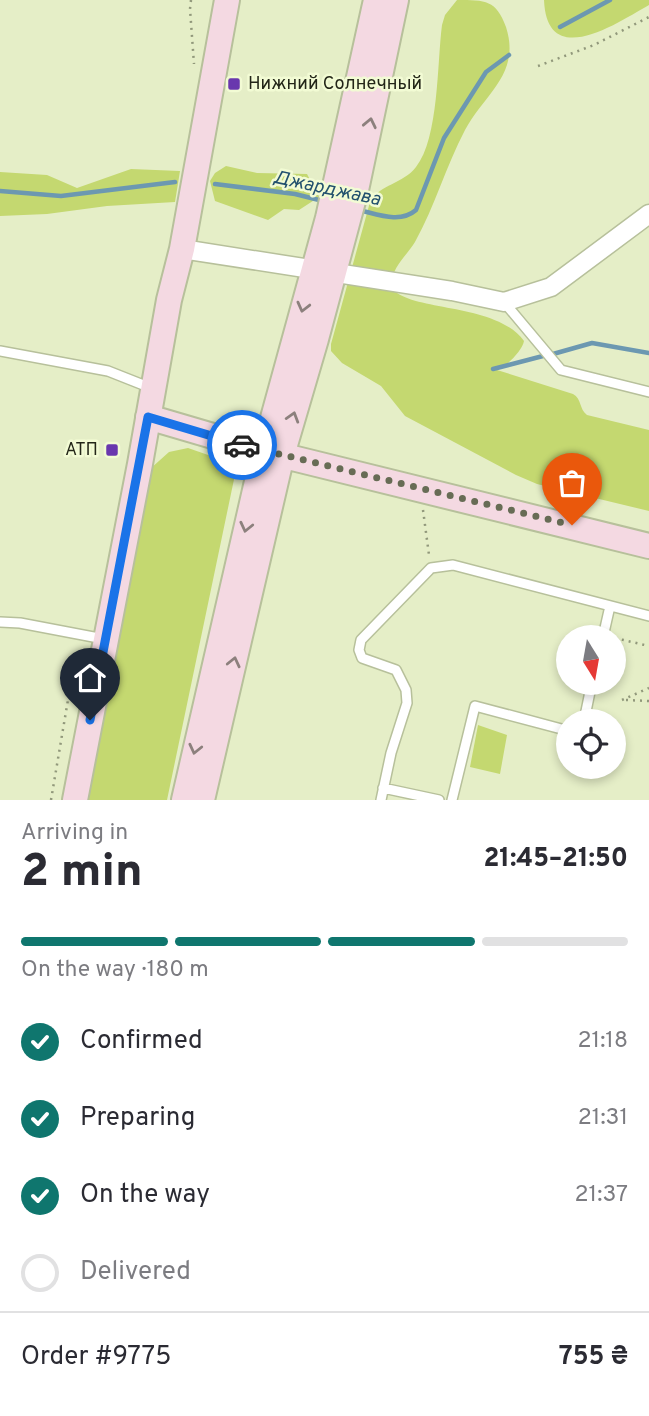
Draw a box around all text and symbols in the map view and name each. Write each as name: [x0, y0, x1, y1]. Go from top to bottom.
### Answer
place label: Нижний Солнечный: [248, 73, 422, 96]
marker: Нижний Солнечный: [226, 76, 242, 92]
one-way arrow: [362, 117, 377, 129]
water label: Джарджава: [271, 166, 383, 212]
one-way arrow: [297, 301, 311, 313]
courier: [207, 410, 277, 480]
one-way arrow: [285, 411, 299, 424]
icon: car: [223, 426, 261, 464]
place label: АТП: [65, 439, 98, 462]
marker: АТП: [104, 442, 120, 458]
pin: [542, 453, 602, 525]
icon: bag: [553, 464, 591, 502]
one-way arrow: [240, 521, 255, 533]
north arrow: [556, 625, 626, 695]
map controls: [556, 625, 626, 779]
pin: [60, 648, 120, 720]
one-way arrow: [226, 656, 240, 668]
icon: home: [71, 659, 109, 697]
button: locate: [556, 709, 626, 779]
one-way arrow: [189, 743, 204, 755]
text: Arriving in: [21, 819, 128, 848]
text: 21:45–21:50: [483, 843, 628, 876]
text: 2 min: [21, 844, 143, 903]
text: On the way · 180 m: [21, 956, 209, 985]
icon: check: [21, 1023, 59, 1061]
text: Confirmed: [80, 1025, 203, 1058]
text: 21:18: [578, 1027, 628, 1056]
icon: check: [21, 1100, 59, 1138]
text: Preparing: [80, 1102, 195, 1135]
text: 21:31: [578, 1104, 628, 1133]
icon: check: [21, 1177, 59, 1215]
text: On the way: [80, 1179, 210, 1212]
text: 21:37: [575, 1181, 628, 1210]
text: Delivered: [80, 1256, 191, 1289]
text: Order #9775: [21, 1341, 171, 1374]
text: 755 ₴: [559, 1341, 628, 1374]

